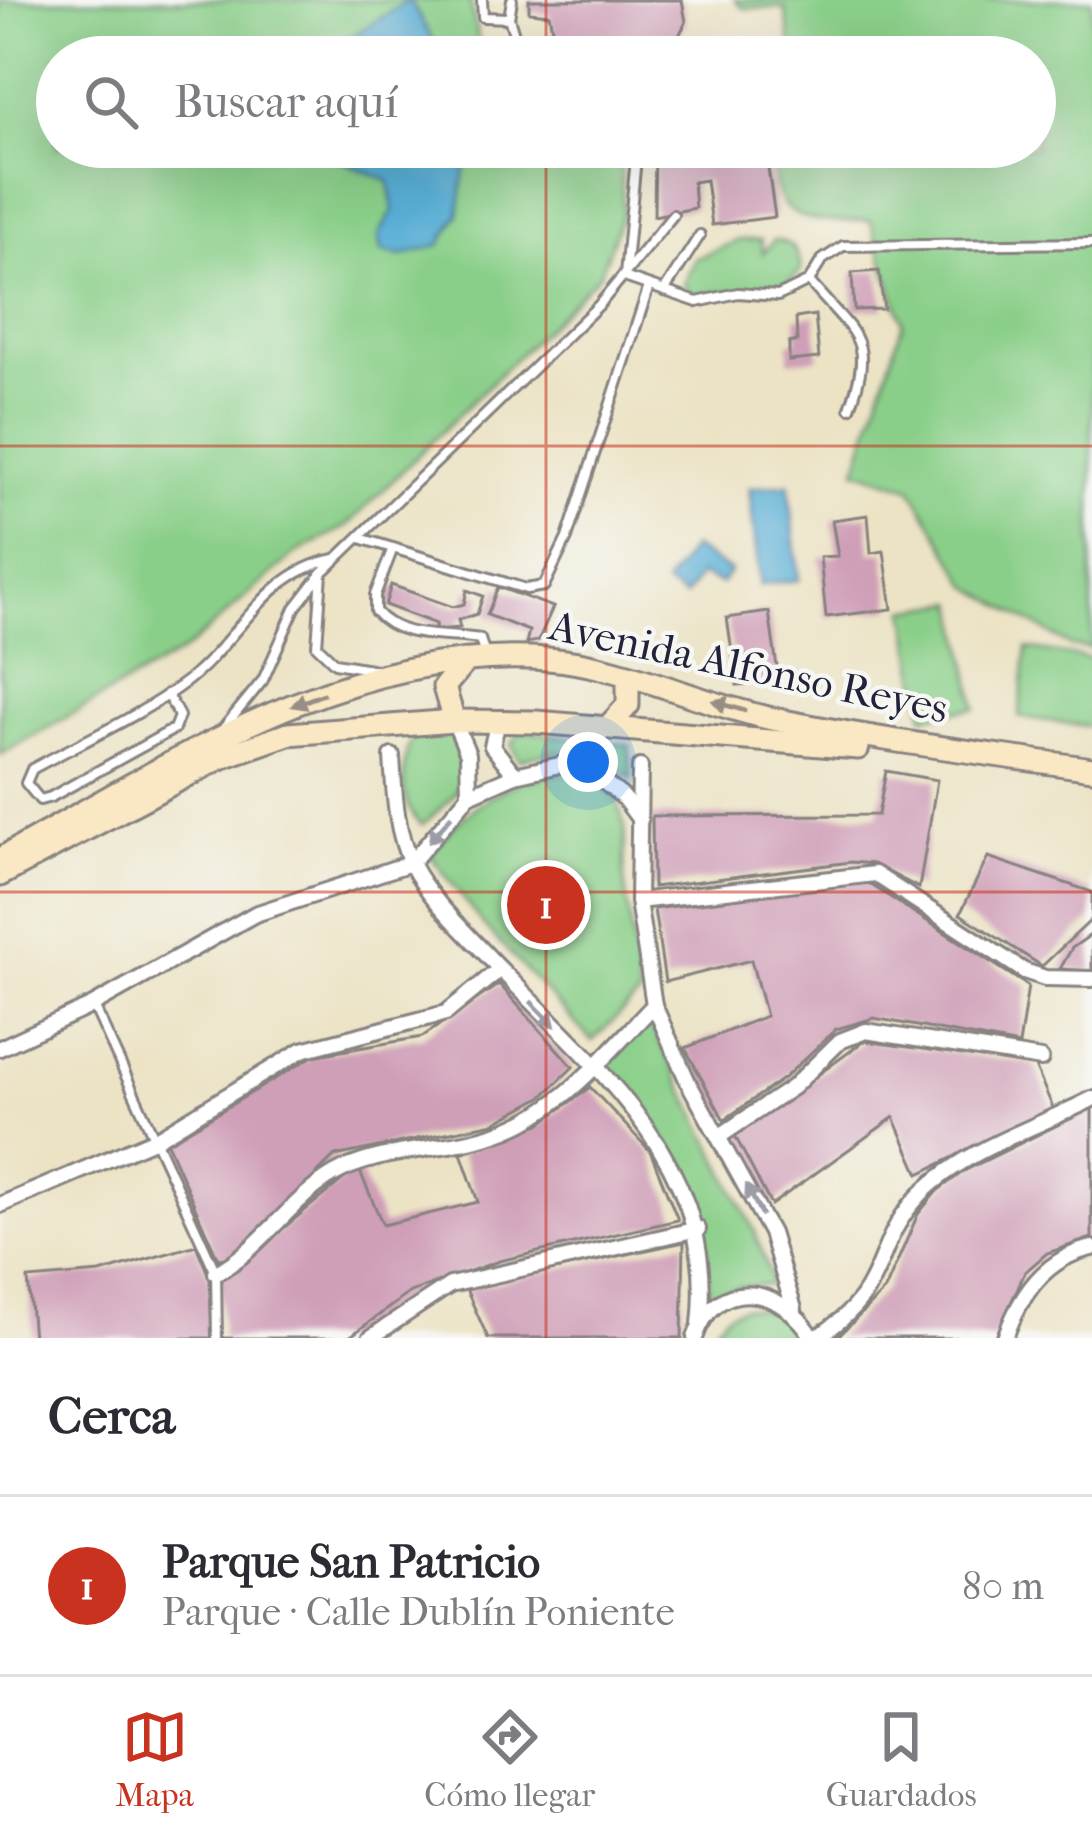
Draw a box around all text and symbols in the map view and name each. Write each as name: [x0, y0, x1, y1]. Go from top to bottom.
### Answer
search box: [36, 36, 1056, 168]
icon: search: [78, 69, 144, 135]
text: Buscar aquí: [174, 76, 398, 129]
street label: Avenida Alfonso Reyes: [543, 601, 952, 734]
one-way arrow: [290, 692, 326, 711]
one-way arrow: [710, 696, 747, 714]
your location: [558, 732, 618, 792]
one-way arrow: [427, 814, 454, 844]
pin: 1: [507, 860, 585, 950]
one-way arrow: [529, 1000, 557, 1028]
one-way arrow: [744, 1182, 765, 1217]
text: Cerca: [48, 1386, 175, 1446]
text: Parque San Patricio: [162, 1536, 540, 1589]
text: 1: [80, 1563, 94, 1609]
text: 80 m: [962, 1563, 1044, 1609]
text: Parque · Calle Dublín Poniente: [162, 1589, 675, 1635]
tab: Mapa: [115, 1704, 194, 1815]
tab: Cómo llegar: [424, 1704, 595, 1815]
tab: Guardados: [826, 1704, 977, 1815]

